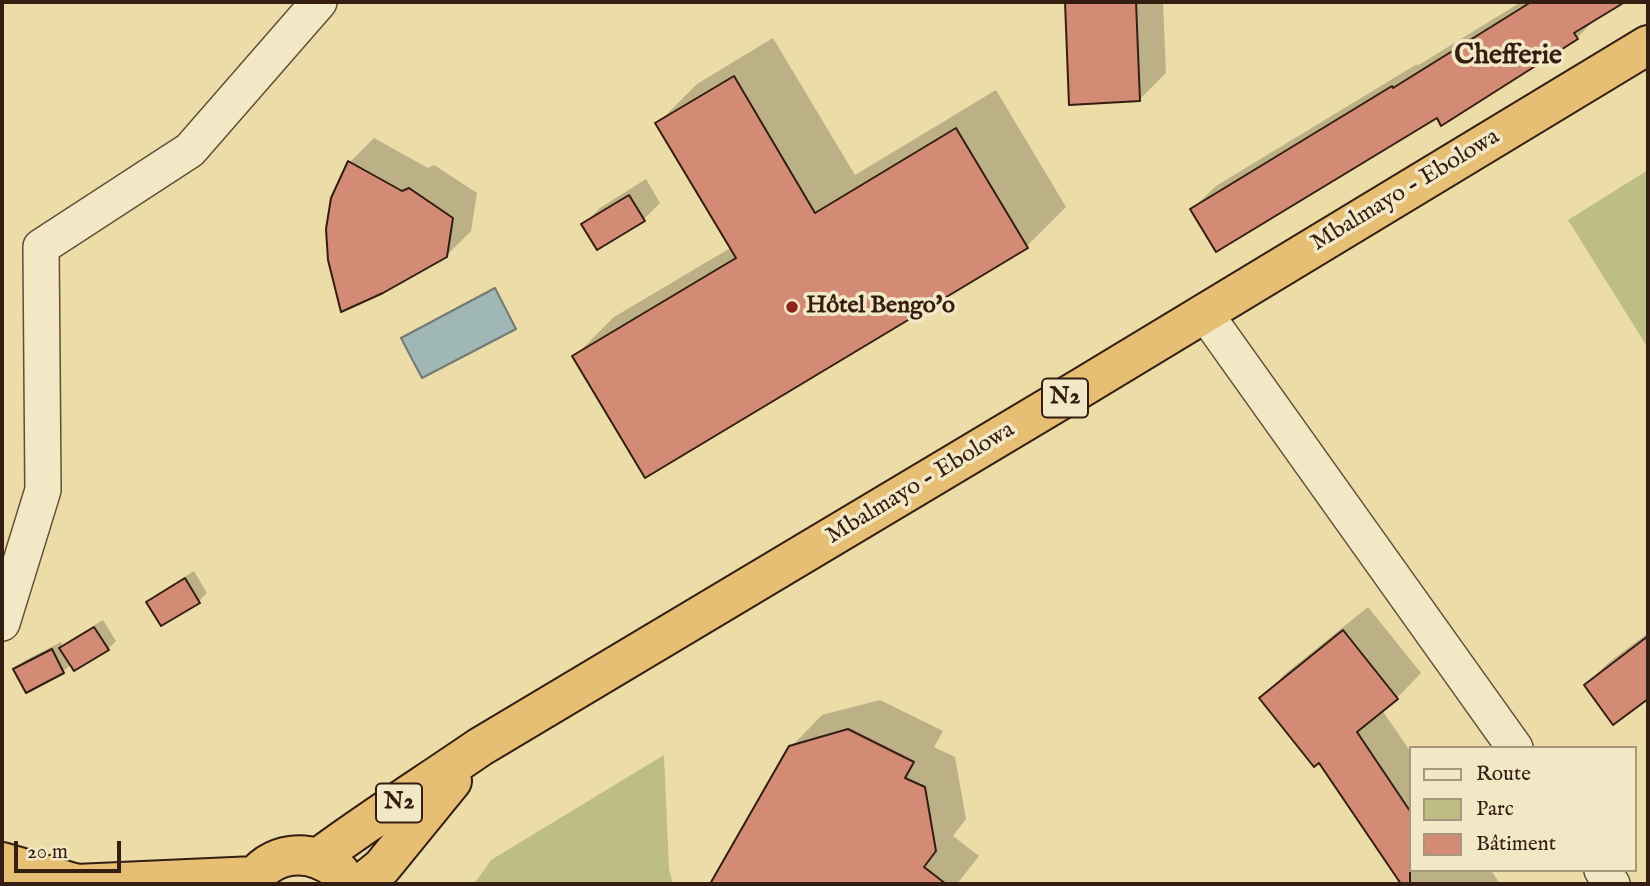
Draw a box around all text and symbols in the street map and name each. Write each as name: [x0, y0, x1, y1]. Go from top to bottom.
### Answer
district label: Chefferie: [1454, 40, 1562, 74]
street label: Mbalmayo - Ebolowa: [1307, 123, 1505, 259]
place label: Hôtel Bengo'o: [806, 293, 955, 321]
marker: Hôtel Bengo'o: [784, 299, 800, 315]
road number: N2: [1042, 378, 1088, 418]
street label: Mbalmayo - Ebolowa: [822, 416, 1020, 552]
legend: [1408, 746, 1636, 872]
text: Route: [1476, 761, 1531, 788]
road number: N2: [376, 783, 422, 822]
text: Parc: [1476, 796, 1514, 823]
scale bar: [18, 826, 124, 870]
text: Bâtiment: [1476, 831, 1556, 858]
text: 20 m: [27, 839, 68, 866]

